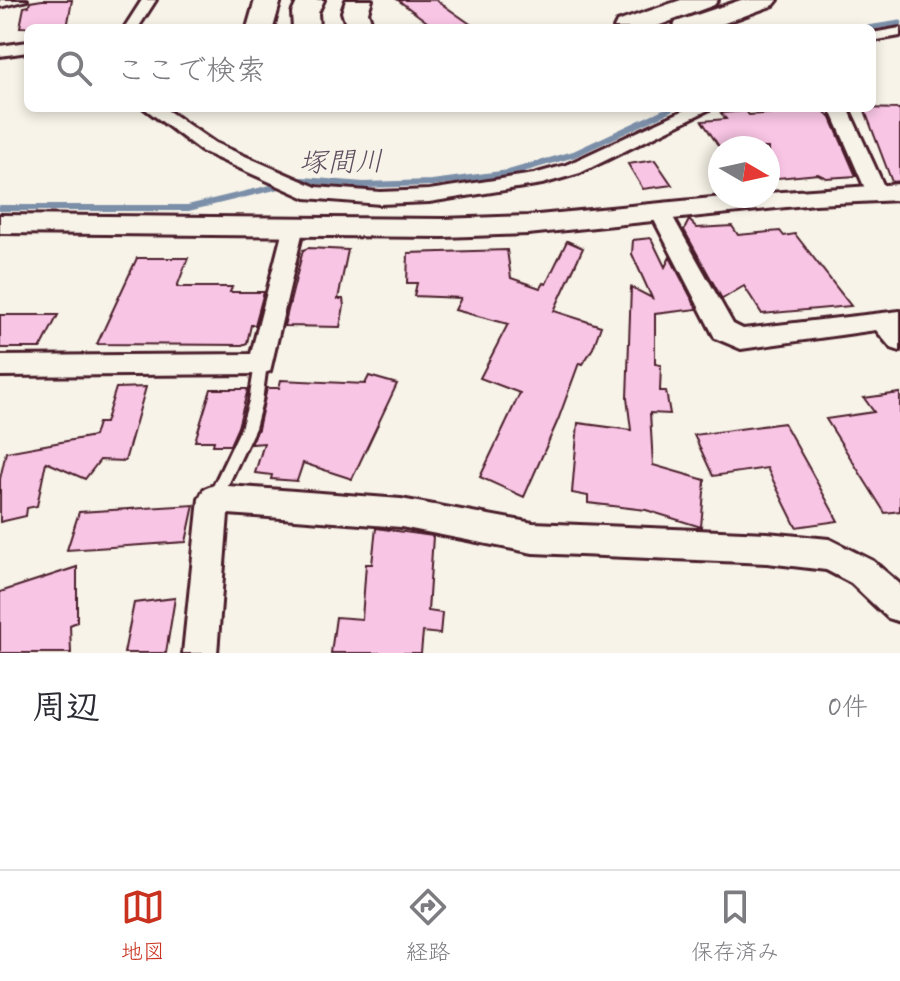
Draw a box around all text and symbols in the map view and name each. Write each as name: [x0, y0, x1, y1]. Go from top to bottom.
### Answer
search box: [24, 24, 876, 112]
icon: search: [52, 46, 96, 90]
text: ここで検索: [116, 52, 266, 91]
north arrow: [708, 136, 780, 208]
water label: 塚間川: [299, 144, 383, 183]
text: 周辺: [32, 686, 100, 731]
text: 0件: [827, 691, 868, 725]
tab: 地図: [121, 885, 165, 967]
tab: 経路: [406, 885, 450, 967]
tab: 保存済み: [691, 885, 779, 967]

